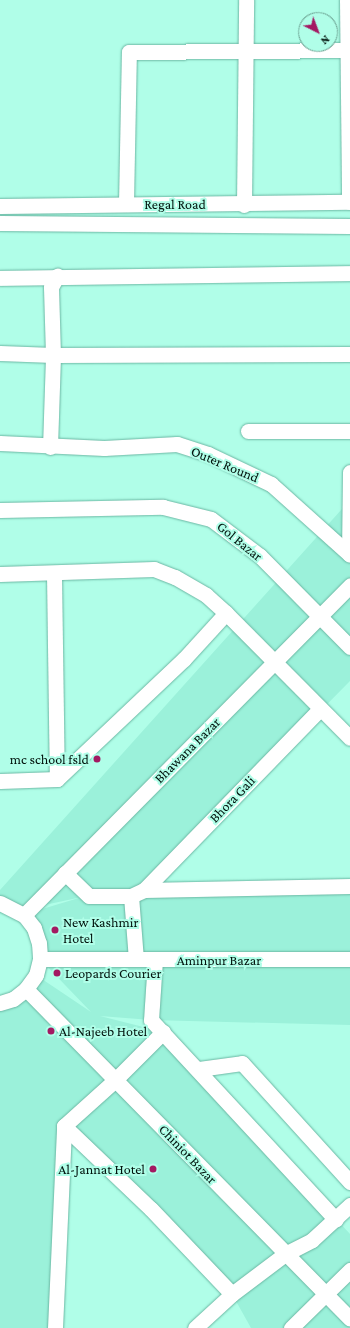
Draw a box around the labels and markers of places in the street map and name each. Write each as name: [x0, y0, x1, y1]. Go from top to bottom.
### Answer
place label: mc school fsld: [10, 751, 89, 767]
marker: mc school fsld: [92, 754, 102, 764]
place label: New Kashmir Hotel: [63, 914, 138, 946]
marker: New Kashmir Hotel: [50, 925, 60, 935]
place label: Leopards Courier: [65, 965, 161, 981]
marker: Leopards Courier: [52, 968, 62, 978]
place label: Al-Najeeb Hotel: [59, 1023, 147, 1039]
marker: Al-Najeeb Hotel: [46, 1026, 56, 1036]
place label: Al-Jannat Hotel: [58, 1161, 145, 1177]
marker: Al-Jannat Hotel: [148, 1164, 158, 1174]

